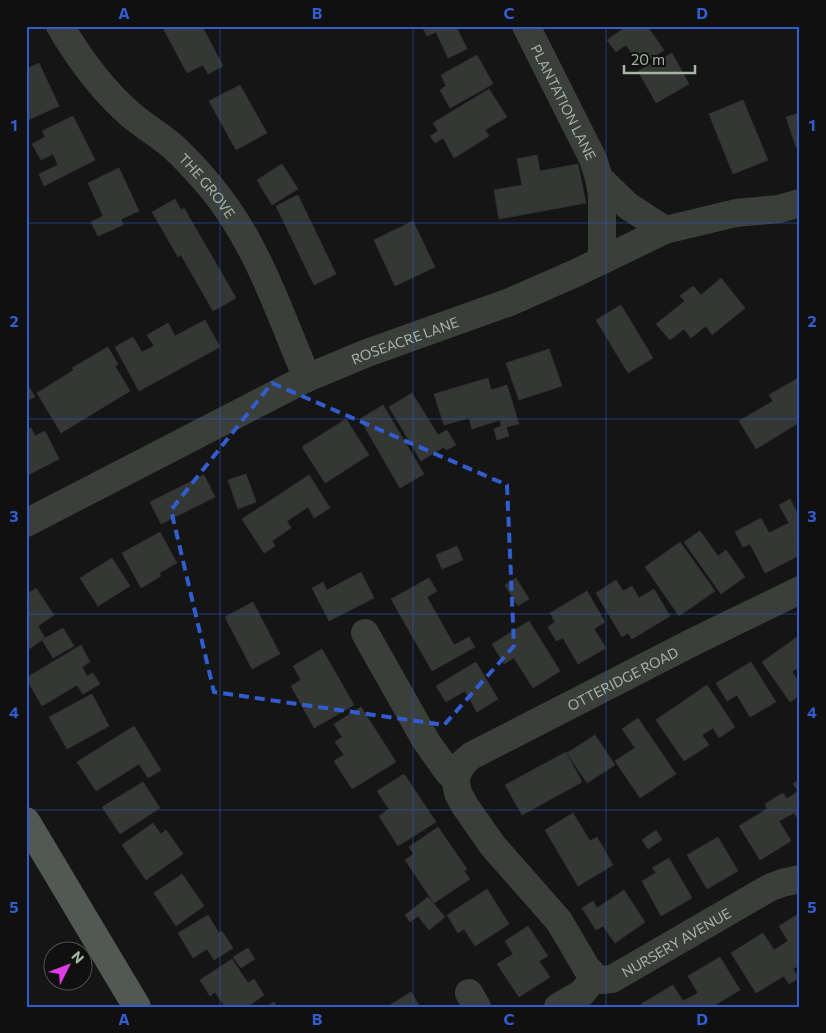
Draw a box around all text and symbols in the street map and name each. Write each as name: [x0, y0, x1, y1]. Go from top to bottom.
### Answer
text: A: [118, 3, 130, 22]
text: B: [312, 3, 323, 22]
text: C: [504, 3, 515, 22]
text: D: [696, 3, 708, 22]
street label: PLANTATION LANE: [528, 41, 600, 163]
scale bar: [624, 42, 695, 74]
text: 20 m: [631, 50, 665, 68]
text: 1: [10, 115, 18, 134]
text: 1: [808, 115, 816, 134]
street label: THE GROVE: [176, 149, 239, 221]
text: 2: [9, 311, 19, 330]
text: 2: [807, 311, 817, 330]
street label: ROSEACRE LANE: [348, 313, 461, 367]
text: 3: [9, 506, 19, 525]
text: 3: [807, 506, 817, 525]
street label: OTTERIDGE ROAD: [564, 643, 681, 714]
text: 4: [9, 702, 19, 721]
text: 4: [807, 702, 817, 721]
text: 5: [9, 897, 19, 916]
text: 5: [807, 897, 817, 916]
street label: NURSERY AVENUE: [618, 904, 733, 980]
north arrow: [42, 940, 92, 990]
text: N: [68, 947, 88, 967]
text: A: [118, 1009, 130, 1028]
text: B: [312, 1009, 323, 1028]
text: C: [504, 1009, 515, 1028]
text: D: [696, 1009, 708, 1028]

